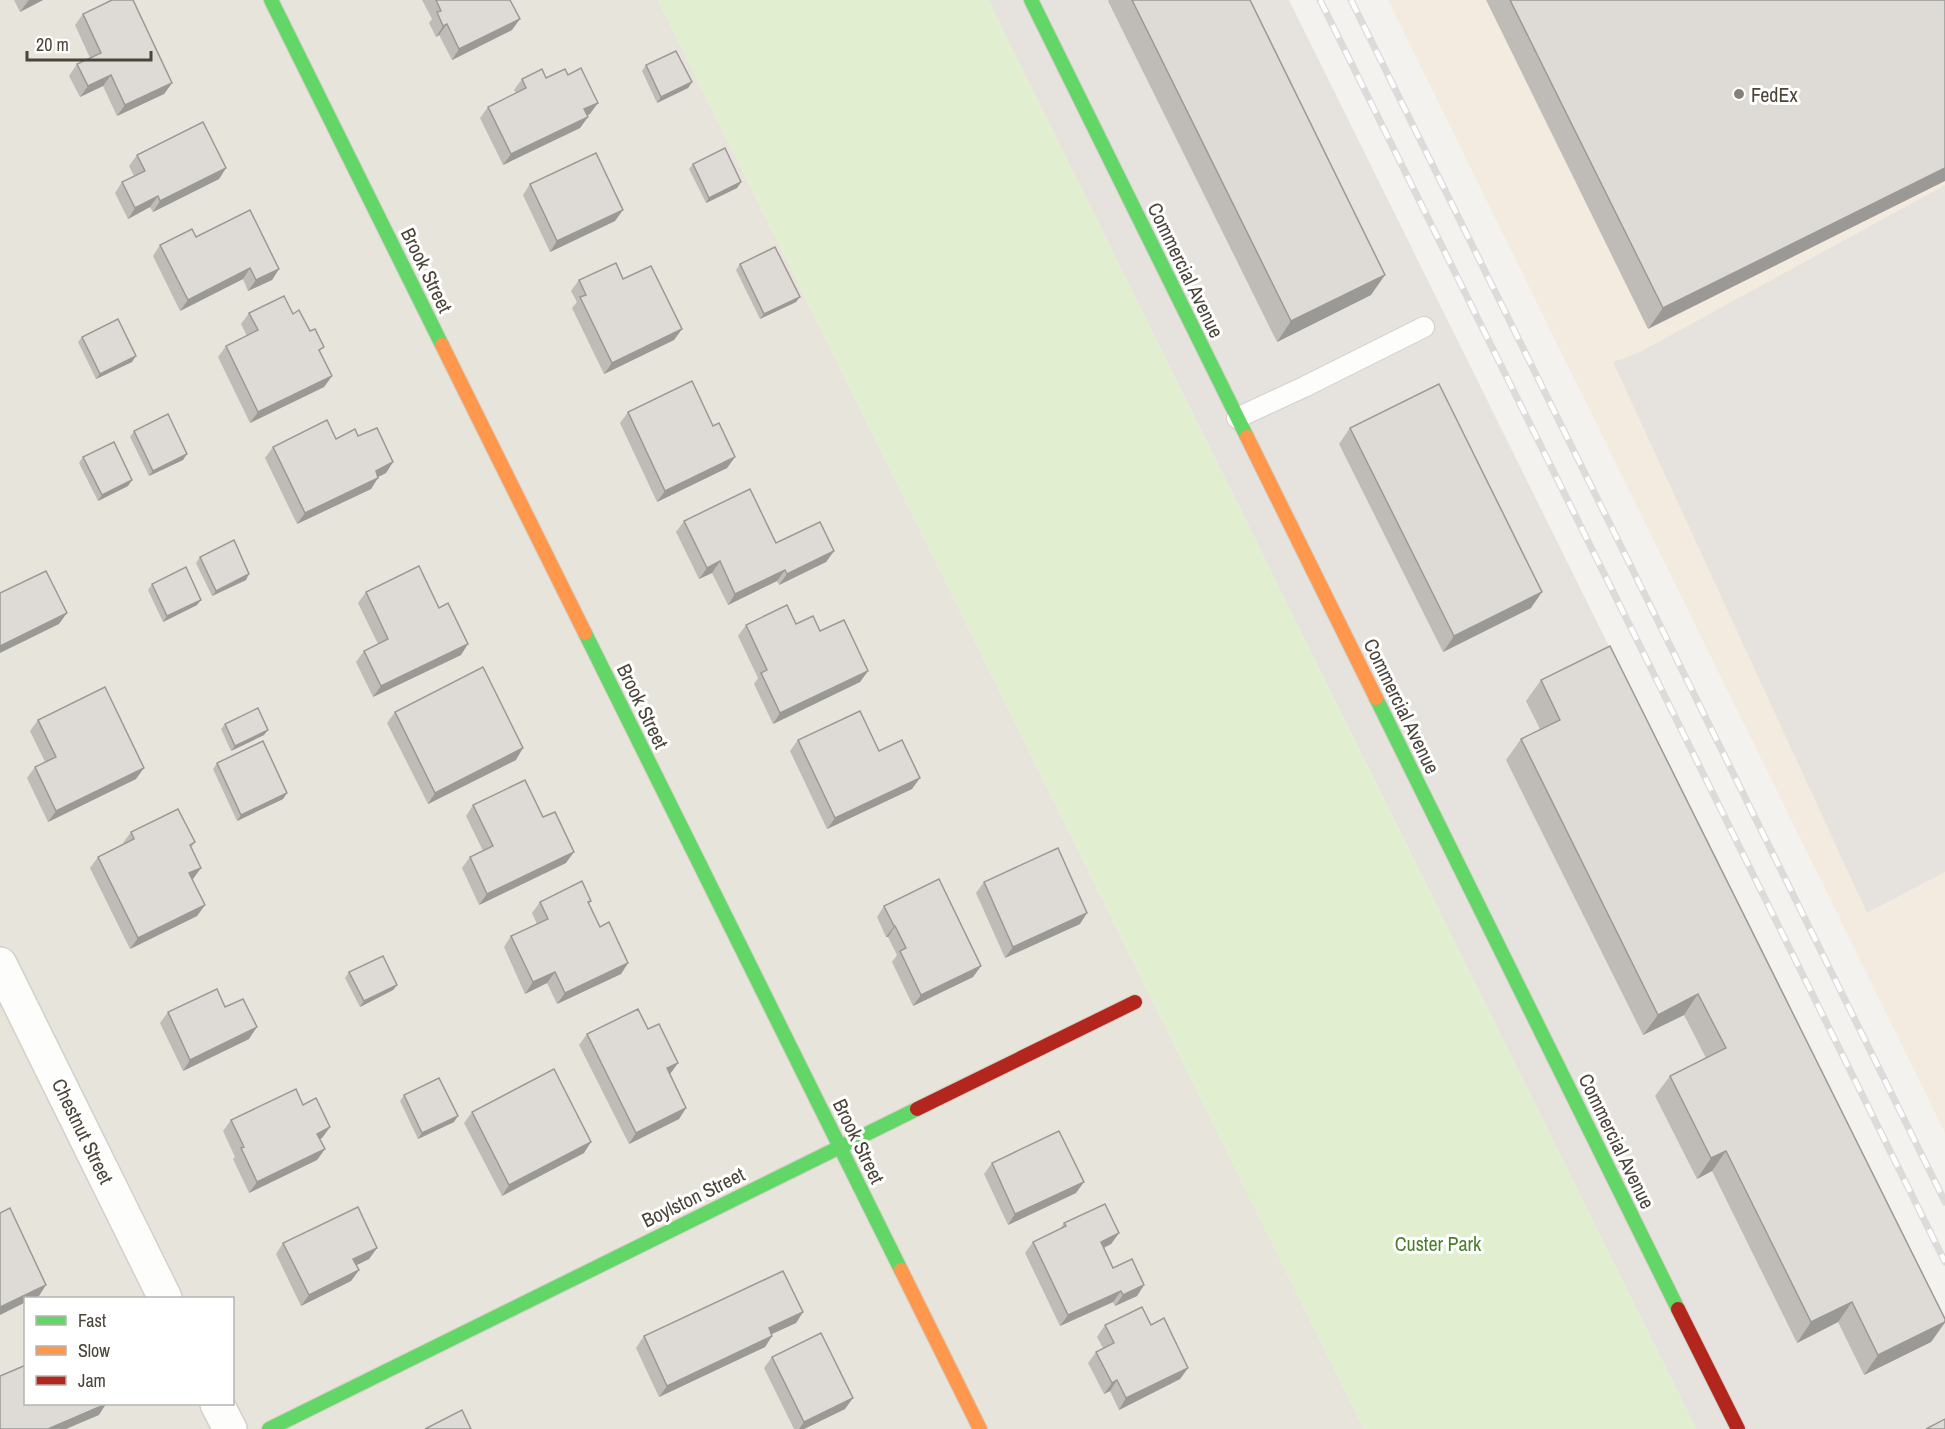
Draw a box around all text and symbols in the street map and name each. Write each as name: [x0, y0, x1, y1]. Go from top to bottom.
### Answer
scale bar: [27, 24, 152, 62]
text: 20 m: [36, 32, 69, 57]
place label: FedEx: [1751, 81, 1798, 108]
marker: FedEx: [1732, 87, 1746, 101]
street label: Commercial Avenue: [1142, 198, 1230, 342]
street label: Brook Street: [395, 223, 459, 317]
street label: Commercial Avenue: [1358, 634, 1446, 778]
street label: Brook Street: [611, 659, 675, 753]
street label: Commercial Avenue: [1573, 1069, 1661, 1213]
street label: Chestnut Street: [46, 1074, 120, 1189]
street label: Brook Street: [827, 1094, 891, 1188]
street label: Boylston Street: [637, 1160, 749, 1234]
park label: Custer Park: [1395, 1230, 1482, 1257]
legend: [24, 1297, 234, 1405]
text: Fast: [78, 1308, 106, 1333]
text: Slow: [78, 1338, 110, 1363]
text: Jam: [78, 1368, 106, 1393]

